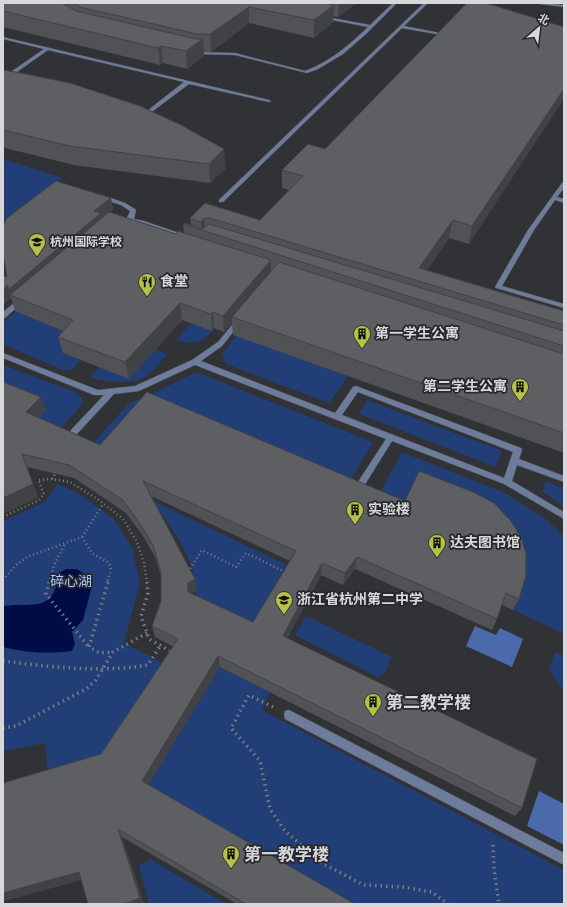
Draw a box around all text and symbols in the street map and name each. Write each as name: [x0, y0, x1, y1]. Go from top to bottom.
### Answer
north arrow: [519, 8, 559, 48]
text: 北: [536, 12, 551, 27]
school or university icon: 杭州国际学校: [27, 232, 47, 257]
place label: 杭州国际学校: [50, 235, 122, 248]
restaurant icon: 食堂: [137, 272, 157, 297]
place label: 食堂: [160, 273, 188, 289]
building icon: 第一学生公寓: [352, 324, 372, 349]
place label: 第一学生公寓: [375, 325, 459, 341]
building icon: 第二学生公寓: [510, 377, 530, 402]
place label: 第二学生公寓: [423, 378, 507, 394]
building icon: 实验楼: [345, 500, 365, 525]
place label: 实验楼: [368, 501, 410, 517]
building icon: 达夫图书馆: [427, 533, 447, 558]
place label: 达夫图书馆: [450, 535, 520, 550]
park label: 碎心湖: [50, 574, 92, 589]
school or university icon: 浙江省杭州第二中学: [274, 590, 294, 615]
place label: 浙江省杭州第二中学: [297, 591, 423, 607]
building icon: 第二教学楼: [363, 692, 383, 717]
place label: 第二教学楼: [386, 693, 471, 711]
building icon: 第一教学楼: [221, 844, 241, 869]
place label: 第一教学楼: [244, 845, 329, 863]

